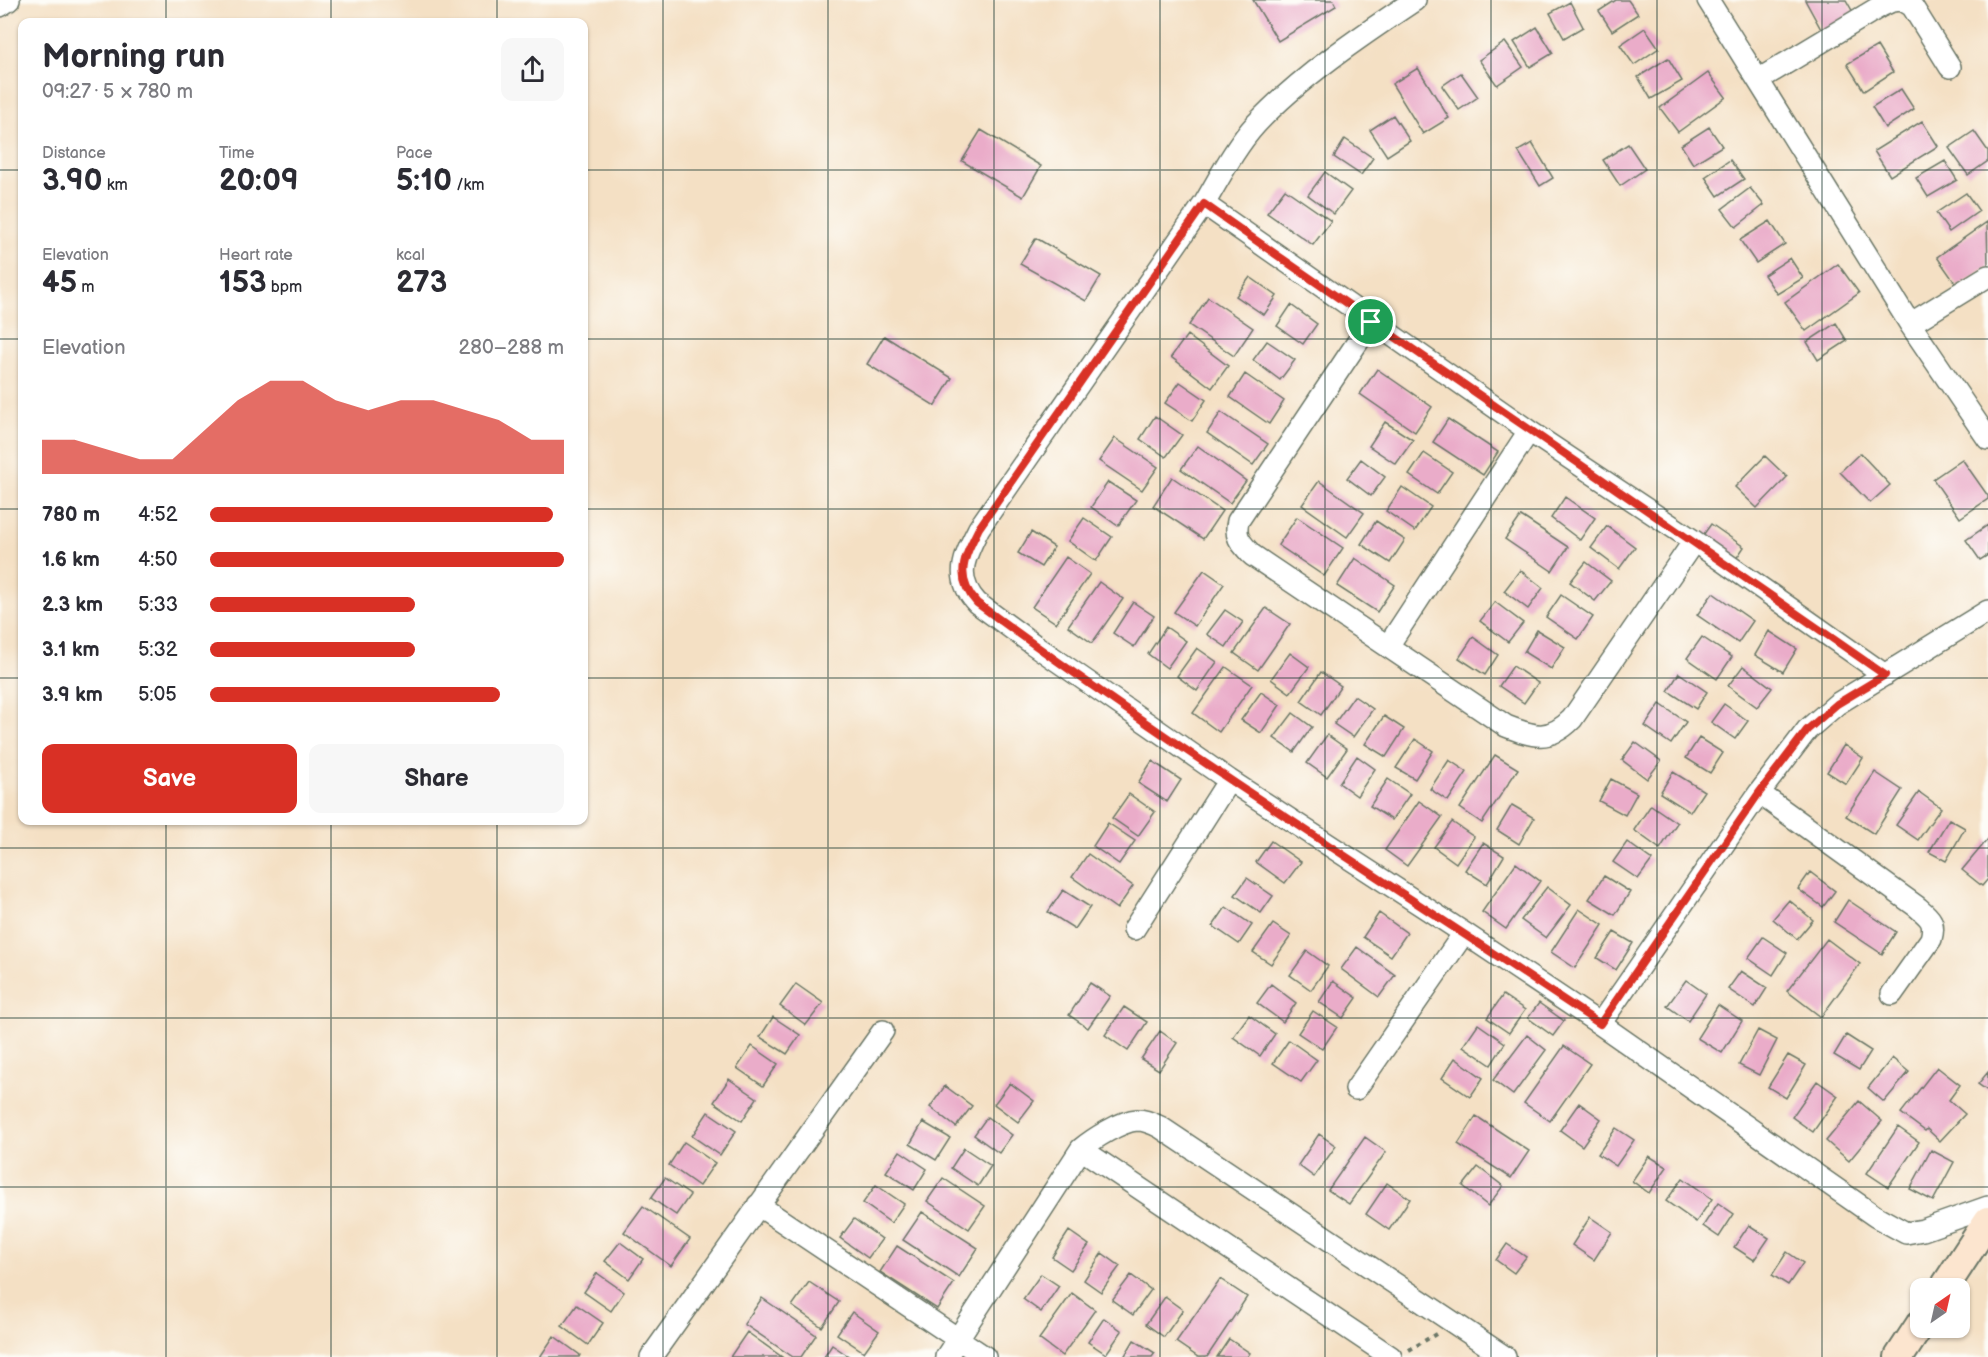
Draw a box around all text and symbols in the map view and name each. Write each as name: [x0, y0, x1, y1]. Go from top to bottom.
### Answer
text: Morning run: [42, 37, 225, 77]
button: share: [501, 38, 564, 101]
text: 09:27 · 5 × 780 m: [42, 80, 193, 104]
text: Distance: [42, 144, 106, 163]
text: Time: [219, 144, 254, 163]
text: Pace: [396, 144, 432, 163]
text: 3.90: [42, 163, 102, 199]
text: 20:09: [219, 163, 299, 199]
text: 5:10: [396, 163, 452, 199]
text: km: [102, 176, 128, 195]
text: /km: [452, 176, 484, 195]
text: Elevation: [42, 246, 109, 265]
text: Heart rate: [219, 246, 293, 265]
text: kcal: [396, 246, 425, 265]
text: 45: [42, 265, 77, 301]
text: 153: [219, 265, 266, 301]
text: 273: [396, 265, 447, 301]
text: m: [77, 278, 95, 297]
text: bpm: [266, 278, 302, 297]
pin: [1345, 296, 1396, 347]
icon: arrive: [1354, 305, 1387, 338]
text: Elevation: [42, 336, 125, 360]
text: 280–288 m: [459, 336, 564, 360]
text: 780 m: [42, 503, 100, 527]
text: 4:52: [138, 503, 178, 527]
text: 1.6 km: [42, 548, 100, 572]
text: 4:50: [138, 548, 177, 572]
text: 2.3 km: [42, 593, 103, 617]
text: 5:33: [138, 593, 178, 617]
text: 3.1 km: [42, 638, 99, 662]
text: 5:32: [138, 638, 178, 662]
text: 3.9 km: [42, 683, 103, 707]
text: 5:05: [138, 683, 177, 707]
button: Save: [42, 744, 297, 813]
button: Share: [309, 744, 564, 813]
north arrow: [1910, 1278, 1970, 1338]
map controls: [1910, 1278, 1970, 1338]

